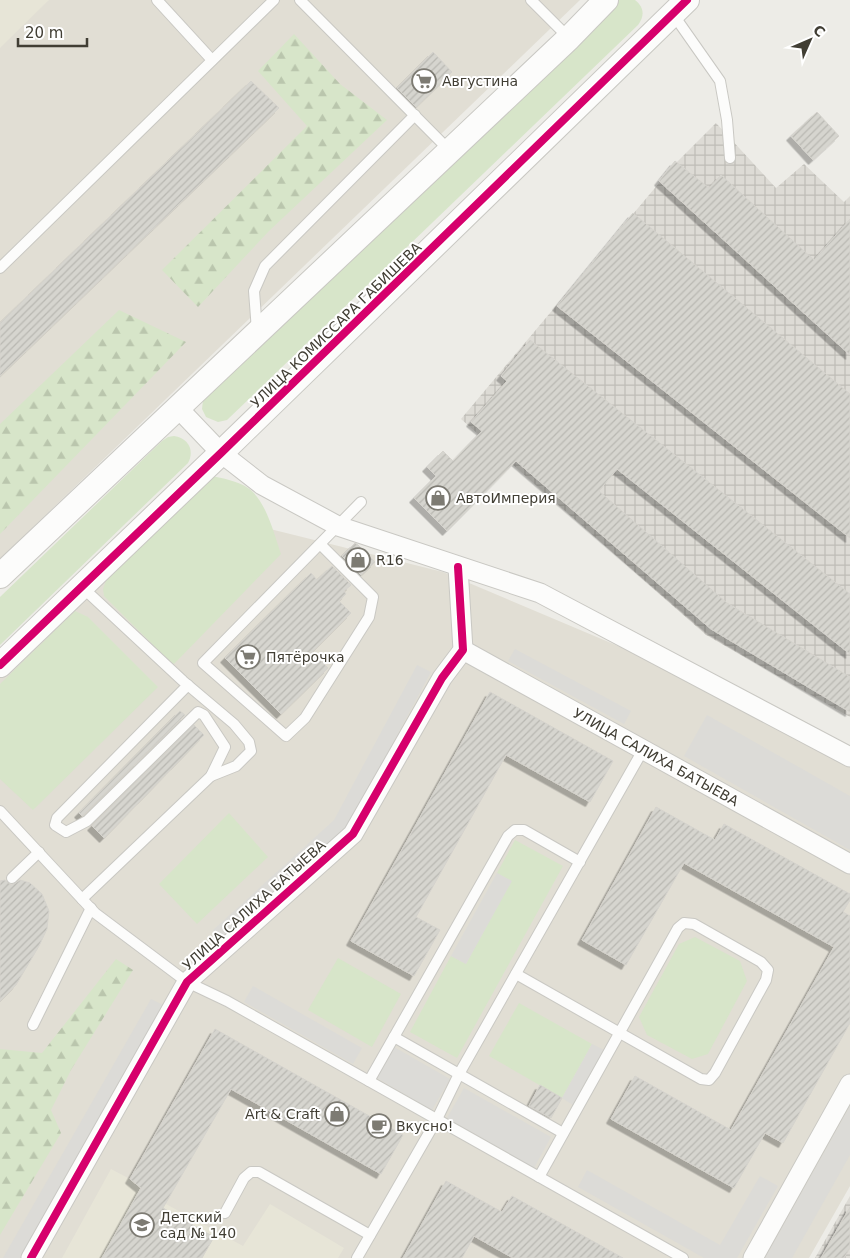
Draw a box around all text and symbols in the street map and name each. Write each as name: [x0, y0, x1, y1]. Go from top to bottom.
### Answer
scale bar: [18, 15, 86, 47]
north arrow: [785, 15, 835, 65]
text: С: [810, 22, 828, 40]
text: 20 m: [25, 24, 63, 42]
supermarket icon: Августина: [411, 68, 437, 94]
place label: Августина: [442, 73, 518, 89]
street label: УЛИЦА КОМИССАРА ГАБИШЕВА: [247, 239, 425, 411]
shop icon: АвтоИмперия: [425, 485, 451, 511]
place label: АвтоИмперия: [456, 490, 556, 506]
shop icon: R16: [345, 547, 371, 573]
place label: R16: [376, 552, 404, 568]
supermarket icon: Пятёрочка: [235, 644, 261, 670]
place label: Пятёрочка: [266, 649, 344, 665]
street label: УЛИЦА САЛИХА БАТЫЕВА: [571, 705, 742, 809]
street label: УЛИЦА САЛИХА БАТЫЕВА: [179, 836, 329, 973]
shop icon: Art & Craft: [324, 1101, 350, 1127]
place label: Art & Craft: [245, 1106, 321, 1122]
cafe icon: Вкусно!: [366, 1113, 392, 1139]
place label: Вкусно!: [396, 1118, 453, 1134]
place label: Детский сад № 140: [160, 1209, 236, 1241]
school or university icon: Детский сад № 140: [129, 1212, 155, 1238]

